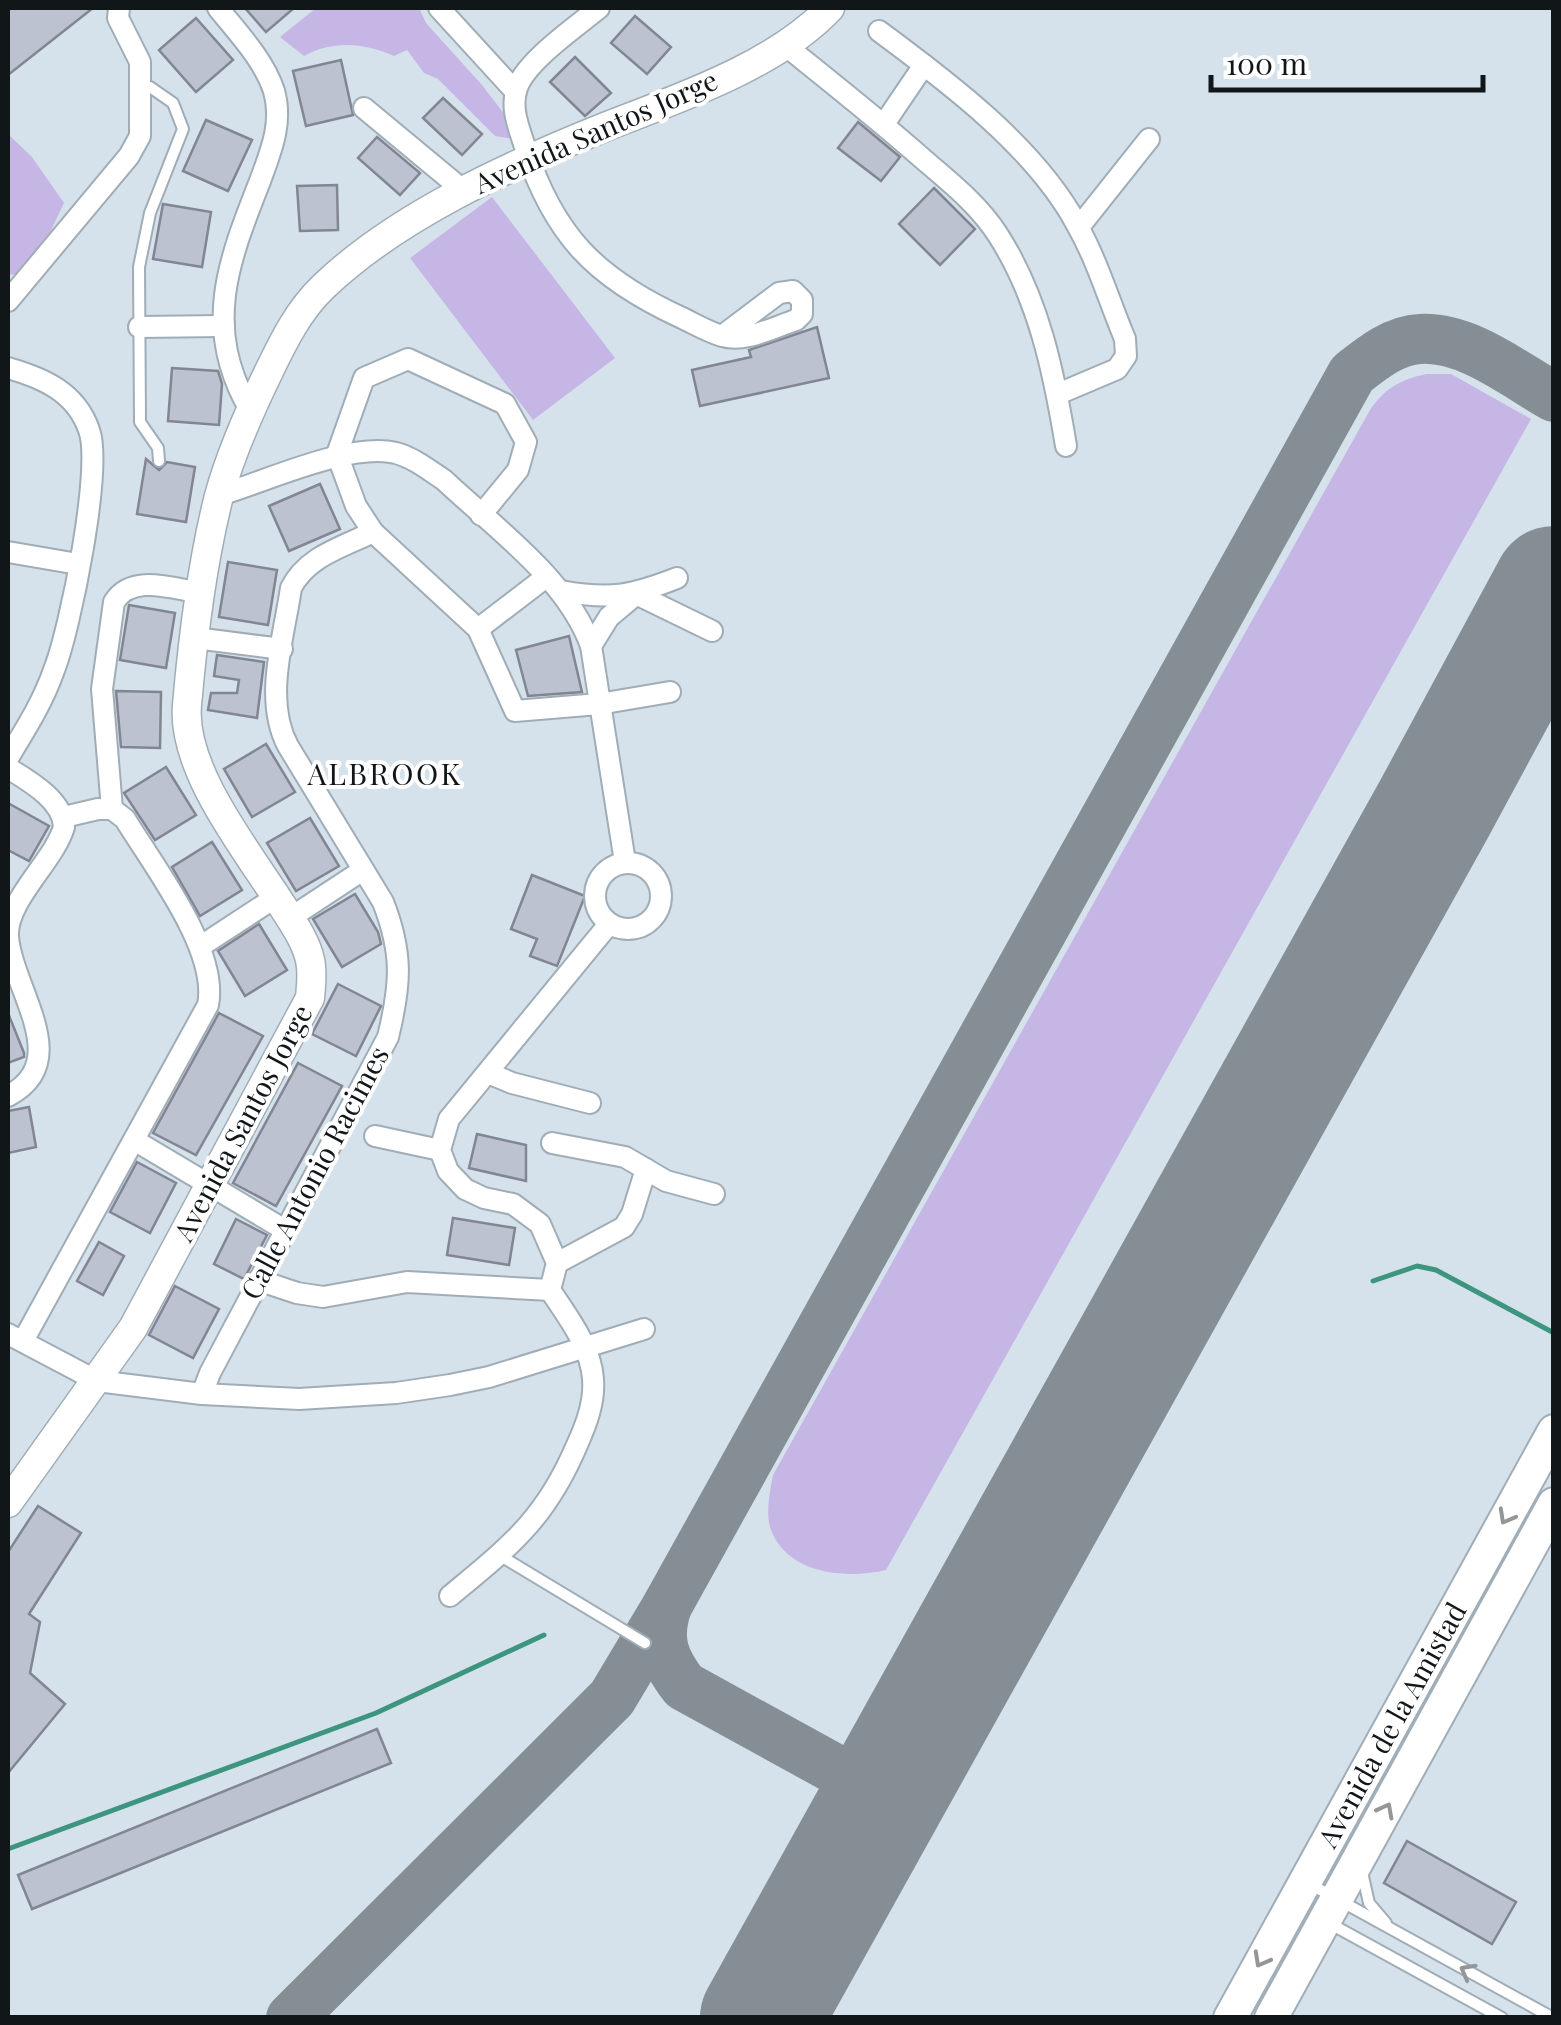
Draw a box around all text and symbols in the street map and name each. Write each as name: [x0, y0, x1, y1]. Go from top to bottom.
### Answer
scale bar: [1211, 30, 1484, 92]
text: 100 m: [1226, 43, 1308, 83]
street label: Avenida Santos Jorge: [467, 60, 723, 201]
district label: ALBROOK: [306, 753, 463, 793]
street label: Avenida Santos Jorge: [163, 998, 320, 1248]
street label: Calle Antonio Racimes: [231, 1039, 396, 1305]
one-way arrow: [1499, 1506, 1519, 1524]
street label: Avenida de la Amistad: [1307, 1595, 1473, 1854]
one-way arrow: [1374, 1803, 1394, 1821]
one-way arrow: [1254, 1950, 1274, 1968]
one-way arrow: [1460, 1963, 1478, 1983]

